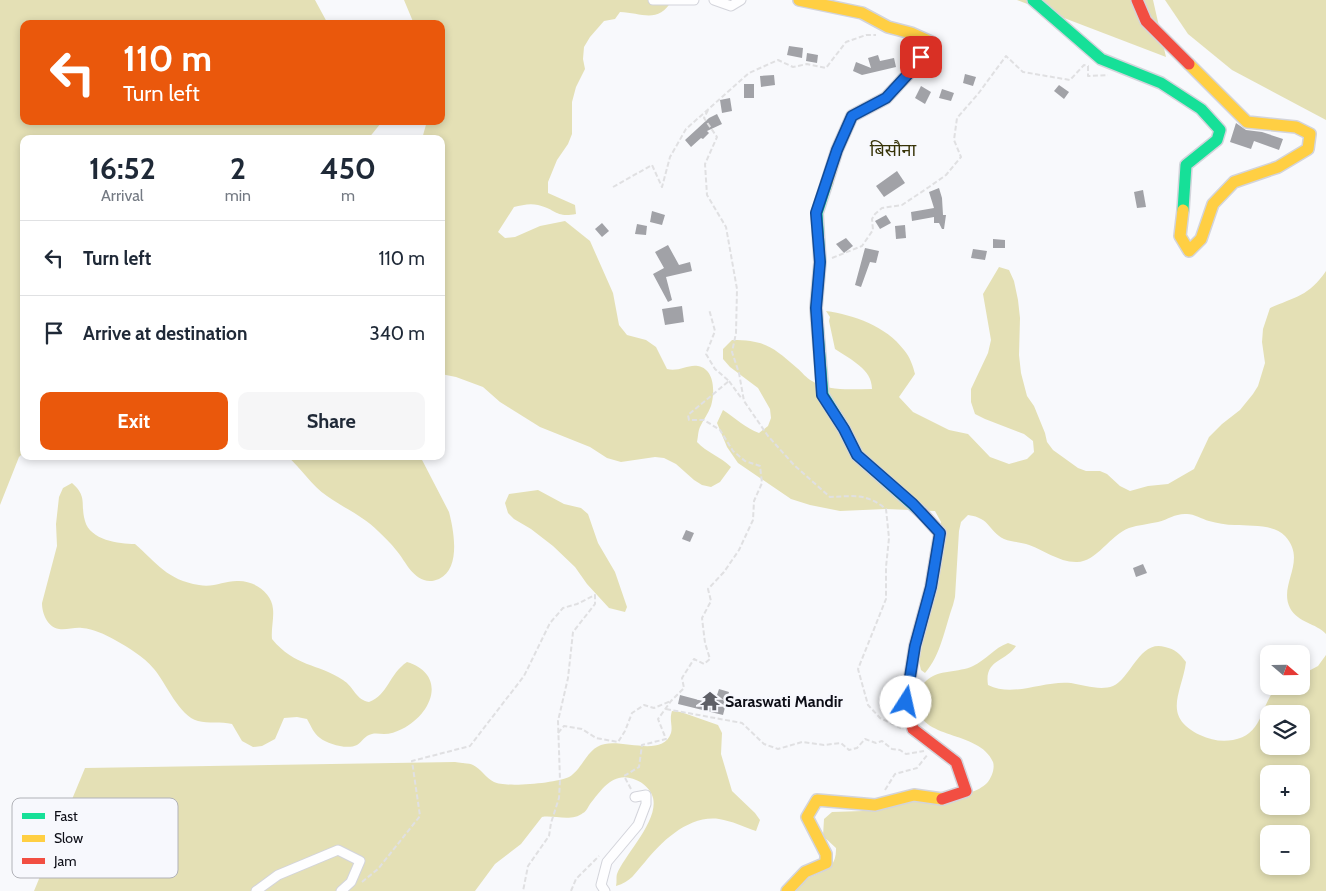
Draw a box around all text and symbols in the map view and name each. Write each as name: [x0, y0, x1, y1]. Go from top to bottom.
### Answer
pin: [900, 36, 942, 78]
text: 110 m: [123, 37, 212, 80]
icon: left: [40, 40, 105, 105]
icon: arrive: [907, 43, 935, 71]
text: Turn left: [123, 80, 200, 107]
district label: बिसौना: [870, 139, 917, 161]
text: 16:52: [89, 150, 156, 187]
text: 2: [230, 150, 246, 187]
text: 450: [320, 150, 376, 187]
text: Arrival: [101, 186, 144, 205]
text: min: [225, 186, 251, 205]
text: m: [341, 186, 355, 205]
icon: left: [40, 244, 68, 272]
text: Turn left: [83, 247, 151, 270]
text: 110 m: [378, 247, 425, 270]
icon: arrive: [40, 319, 68, 347]
text: Arrive at destination: [83, 322, 247, 345]
text: 340 m: [370, 322, 425, 345]
button: Exit: [40, 392, 228, 450]
button: Share: [238, 392, 425, 450]
north arrow: [1260, 645, 1310, 695]
map controls: [1260, 645, 1310, 875]
position arrow: [879, 675, 931, 727]
temple icon: Saraswati Mandir: [699, 690, 721, 712]
place label: Saraswati Mandir: [725, 692, 844, 711]
button: layers: [1260, 705, 1310, 755]
button: +: [1260, 765, 1310, 815]
legend: [12, 798, 178, 878]
text: Fast: [54, 807, 78, 825]
button: −: [1260, 825, 1310, 875]
text: Slow: [54, 829, 83, 847]
text: Jam: [53, 852, 76, 870]

